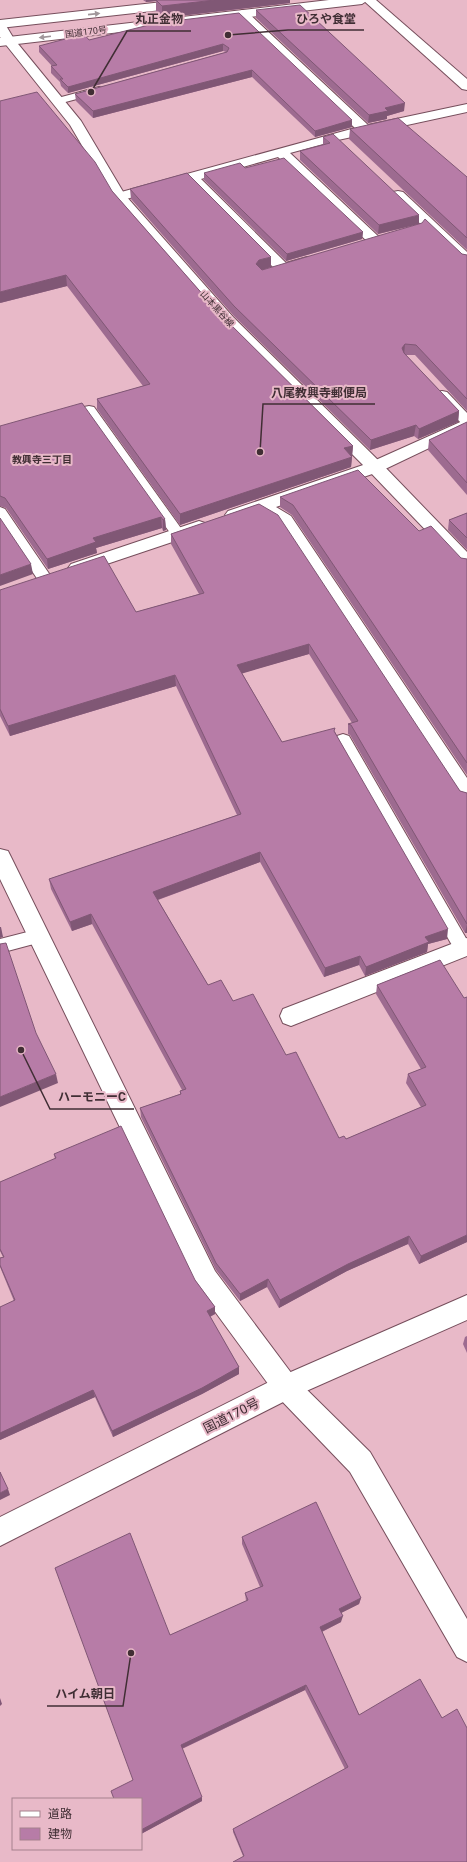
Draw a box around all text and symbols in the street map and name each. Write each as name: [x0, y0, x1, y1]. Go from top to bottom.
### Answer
callout: ひろや食堂: [288, 6, 364, 30]
callout: 丸正金物: [127, 7, 191, 31]
one-way arrow: [88, 11, 100, 17]
text: 丸正金物: [135, 12, 183, 26]
text: ひろや食堂: [296, 12, 356, 26]
street label: 国道170号: [64, 24, 108, 40]
one-way arrow: [39, 34, 51, 40]
street label: 山本黒谷線: [198, 289, 236, 330]
callout: 八尾教興寺郵便局: [263, 380, 375, 404]
text: 八尾教興寺郵便局: [271, 386, 367, 400]
district label: 教興寺三丁目: [12, 454, 72, 465]
callout: ハーモニーC: [50, 1085, 134, 1109]
text: ハーモニーC: [58, 1090, 126, 1104]
street label: 国道170号: [201, 1395, 262, 1436]
callout: ハイム朝日: [47, 1682, 123, 1706]
text: ハイム朝日: [55, 1687, 115, 1701]
legend: [12, 1798, 142, 1850]
text: 道路: [48, 1807, 72, 1821]
text: 建物: [48, 1827, 72, 1841]

